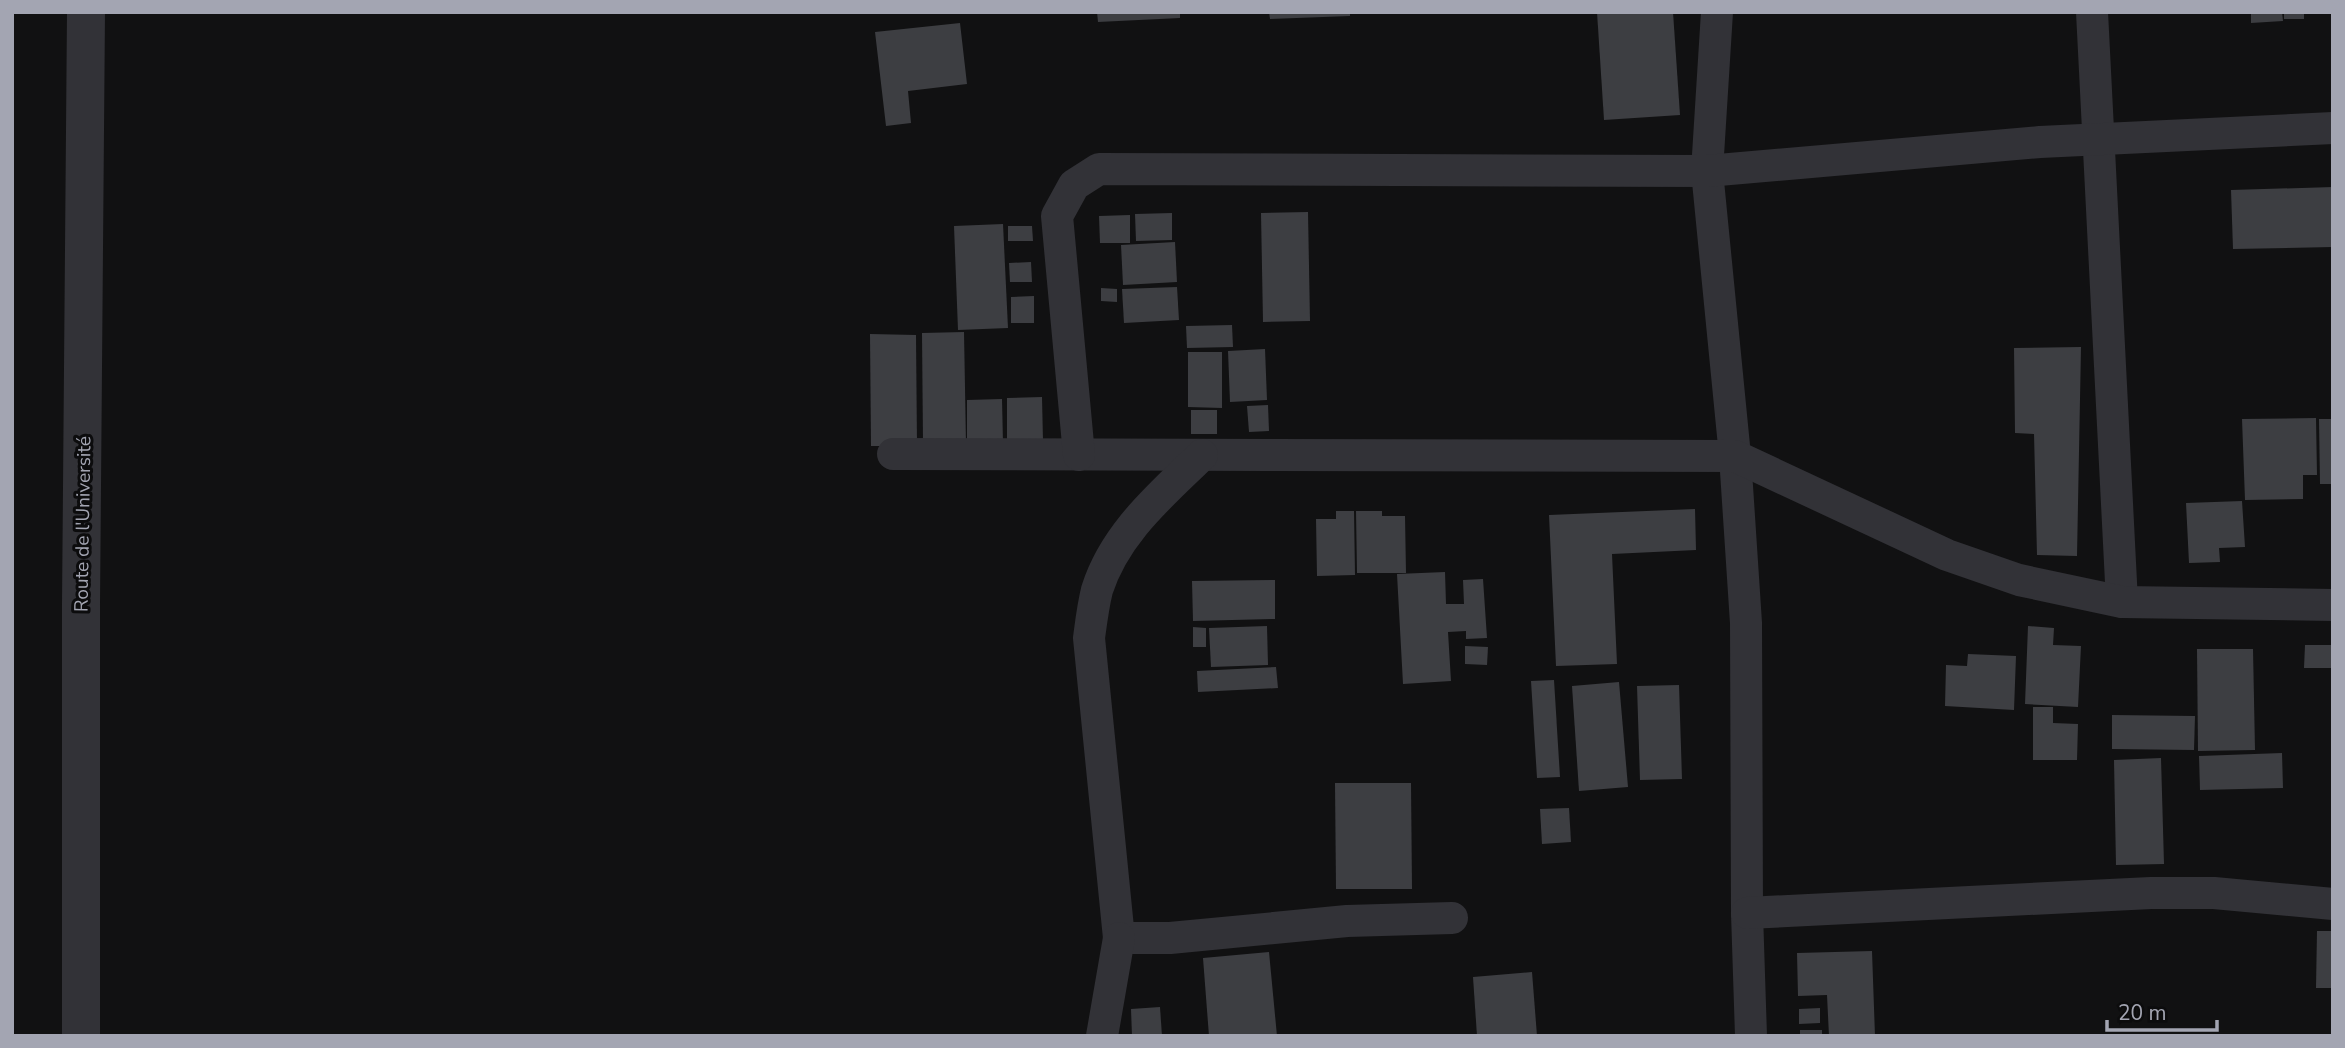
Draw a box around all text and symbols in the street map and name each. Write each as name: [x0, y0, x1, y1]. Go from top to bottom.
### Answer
street label: Route de l'Université: [68, 436, 98, 612]
scale bar: [2107, 988, 2217, 1032]
text: 20 m: [2118, 999, 2167, 1027]

